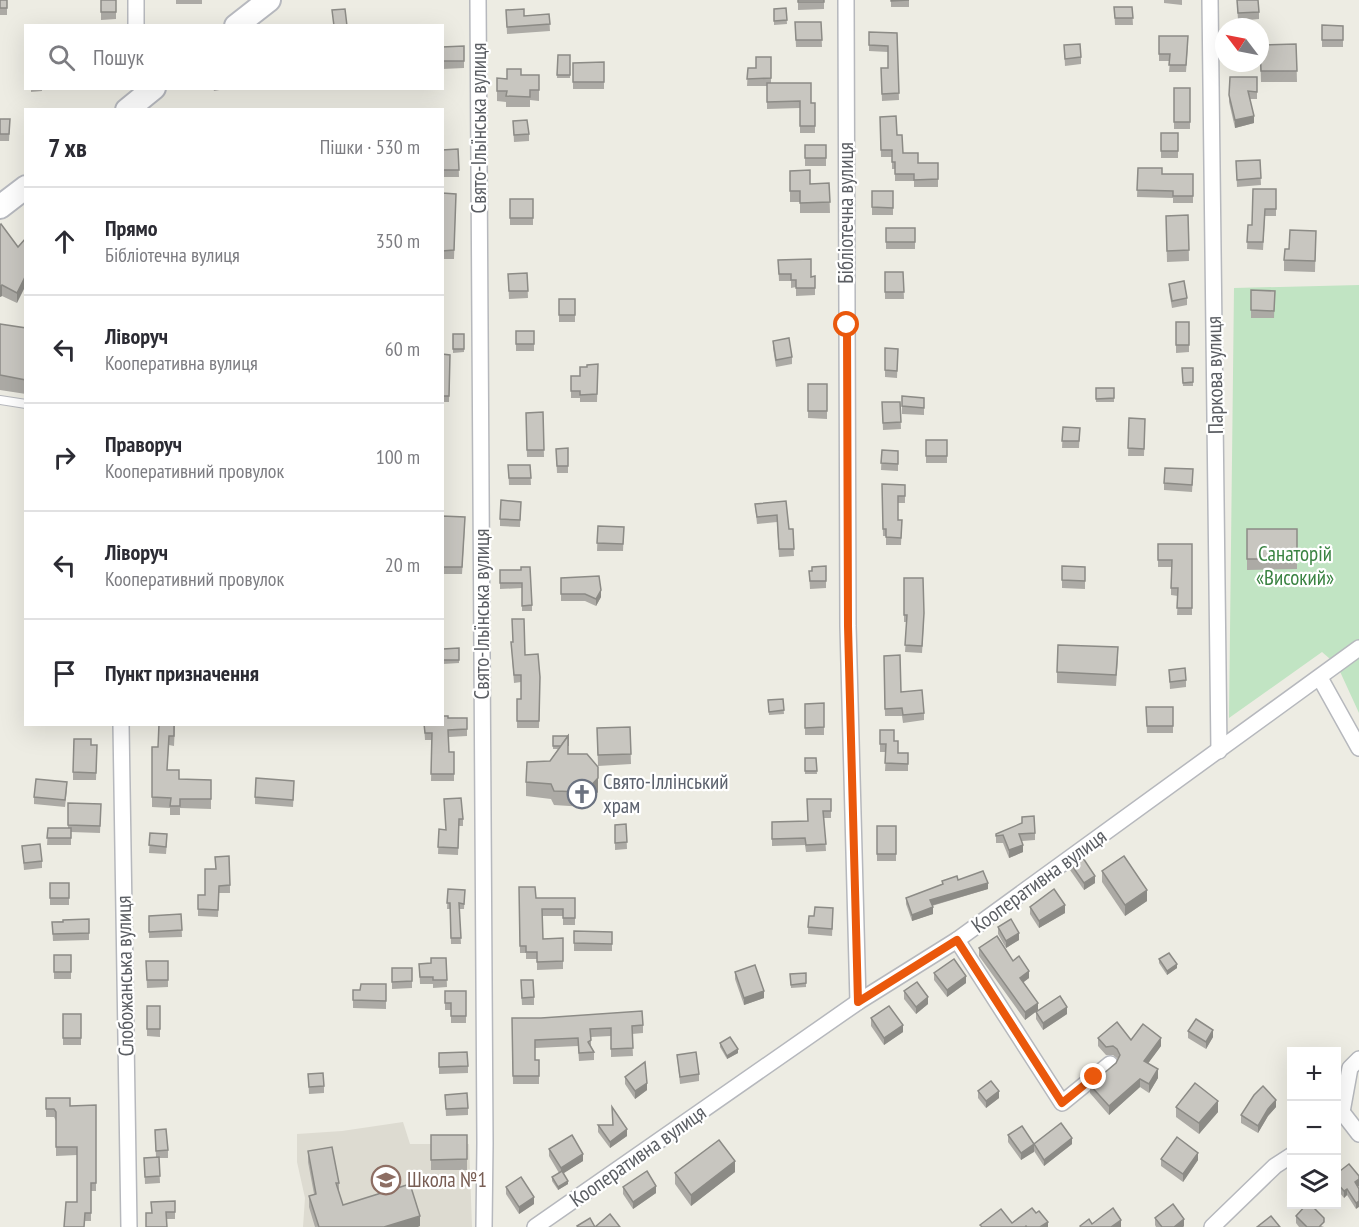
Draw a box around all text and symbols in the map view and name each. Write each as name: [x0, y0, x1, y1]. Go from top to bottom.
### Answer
north arrow: [1215, 18, 1269, 72]
search box: [24, 24, 444, 90]
icon: search: [45, 41, 78, 74]
text: Пошук: [93, 43, 144, 71]
street label: Свято-Ільїнська вулиця: [465, 43, 492, 213]
text: 7 хв: [48, 131, 87, 164]
text: Пішки · 530 m: [320, 134, 420, 160]
street label: Бібліотечна вулиця: [832, 142, 859, 284]
text: Прямо: [105, 214, 158, 242]
icon: ahead: [48, 225, 81, 258]
text: 350 m: [376, 228, 420, 254]
text: Бібліотечна вулиця: [105, 242, 240, 268]
route start: [833, 311, 859, 337]
street label: Паркова вулиця: [1200, 316, 1229, 434]
text: Ліворуч: [105, 322, 168, 350]
icon: left: [48, 333, 81, 366]
text: 60 m: [385, 336, 420, 362]
text: Кооперативна вулиця: [105, 350, 258, 376]
text: Праворуч: [105, 430, 182, 458]
icon: right: [48, 441, 81, 474]
text: 100 m: [376, 444, 420, 470]
text: Кооперативний провулок: [105, 458, 284, 484]
street label: Свято-Ільїнська вулиця: [468, 529, 495, 699]
text: Ліворуч: [105, 538, 168, 566]
park label: Санаторій «Високий»: [1256, 540, 1334, 591]
icon: left: [48, 549, 81, 582]
text: 20 m: [385, 552, 420, 578]
text: Кооперативний провулок: [105, 566, 284, 592]
icon: arrive: [48, 657, 81, 690]
text: Пункт призначення: [105, 659, 259, 687]
place label: Свято-Іллінський храм: [603, 768, 728, 819]
church icon: Свято-Іллінський храм: [566, 778, 598, 810]
street label: Кооперативна вулиця: [966, 823, 1112, 939]
street label: Слобожанська вулиця: [110, 895, 139, 1057]
map controls: [1287, 1047, 1341, 1209]
button: +: [1287, 1047, 1341, 1101]
route end: [1080, 1063, 1106, 1089]
street label: Кооперативна вулиця: [564, 1099, 711, 1213]
button: −: [1287, 1101, 1341, 1155]
button: layers: [1287, 1155, 1341, 1209]
school or university icon: Школа №1: [370, 1164, 402, 1196]
place label: Школа №1: [407, 1166, 487, 1193]

